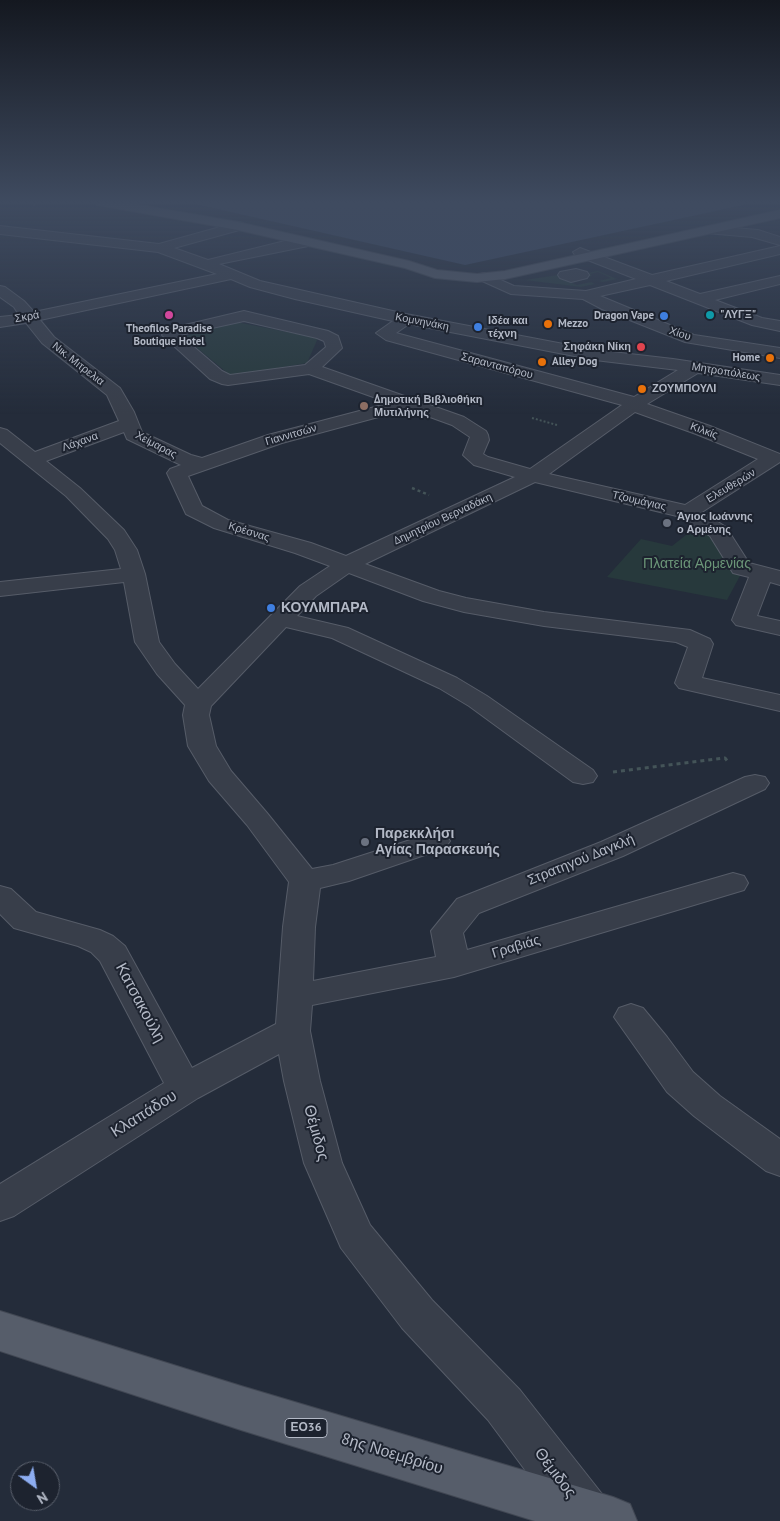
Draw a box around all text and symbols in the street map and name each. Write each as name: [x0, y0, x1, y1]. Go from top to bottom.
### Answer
street label: Σκρά: [14, 308, 40, 326]
place label: "ΛΥΓΞ": [720, 308, 756, 322]
marker: Theofilos Paradise Boutique Hotel: [163, 309, 175, 321]
place label: Dragon Vape: [594, 309, 654, 323]
marker: "ΛΥΓΞ": [704, 309, 716, 321]
street label: Κομνηνάκη: [394, 310, 450, 334]
marker: Dragon Vape: [658, 310, 670, 322]
place label: Ιδέα και τέχνη: [488, 314, 528, 340]
place label: Mezzo: [558, 317, 588, 331]
marker: Mezzo: [542, 318, 554, 330]
marker: Ιδέα και τέχνη: [472, 321, 484, 333]
place label: Theofilos Paradise Boutique Hotel: [126, 322, 212, 348]
street label: Χίου: [667, 324, 693, 344]
street label: Νικ. Μιτρελια: [49, 340, 107, 388]
place label: Σηφάκη Νίκη: [564, 340, 631, 354]
marker: Σηφάκη Νίκη: [635, 341, 647, 353]
street label: Σαρανταπόρου: [460, 350, 534, 382]
place label: Home: [732, 351, 760, 365]
marker: Home: [764, 352, 776, 364]
place label: Alley Dog: [552, 355, 598, 369]
marker: Alley Dog: [536, 356, 548, 368]
street label: Μητροπόλεως: [691, 360, 761, 384]
place label: ΖΟΥΜΠΟΥΛΙ: [652, 382, 716, 396]
marker: ΖΟΥΜΠΟΥΛΙ: [636, 383, 648, 395]
place label: Δημοτική Βιβλιοθήκη Μυτιλήνης: [374, 393, 483, 419]
marker: Δημοτική Βιβλιοθήκη Μυτιλήνης: [358, 400, 370, 412]
street label: Κιλκίς: [688, 420, 720, 442]
street label: Γιαννιτσών: [264, 421, 318, 449]
street label: Λάχανα: [60, 429, 100, 455]
street label: Χείμαρας: [133, 429, 179, 461]
street label: Ελευθερών: [704, 466, 758, 506]
street label: Τζουμάγιας: [611, 488, 667, 514]
street label: Δημητρίου Βερναδάκη: [392, 490, 494, 548]
place label: Άγιος Ιωάννης ο Αρμένης: [677, 510, 753, 536]
marker: Άγιος Ιωάννης ο Αρμένης: [661, 517, 673, 529]
street label: Κρέσνας: [227, 519, 271, 545]
park label: Πλατεία Αρμενίας: [643, 556, 751, 572]
place label: ΚΟΥΛΜΠΑΡΑ: [281, 600, 369, 616]
marker: ΚΟΥΛΜΠΑΡΑ: [265, 602, 277, 614]
place label: Παρεκκλήσι Αγίας Παρασκευής: [375, 826, 500, 859]
street label: Στρατηγού Δαγκλή: [525, 831, 637, 889]
marker: Παρεκκλήσι Αγίας Παρασκευής: [359, 836, 371, 848]
street label: Γραβιάς: [490, 932, 542, 962]
street label: Κατσακούλη: [111, 960, 169, 1046]
street label: Κλαπάδου: [107, 1086, 181, 1142]
street label: Θέμιδος: [299, 1103, 333, 1163]
road number: ΕΟ36: [285, 1419, 327, 1438]
street label: 8ης Νοεμβρίου: [339, 1429, 445, 1479]
street label: Θέμιδος: [530, 1444, 580, 1502]
north arrow: [10, 1461, 60, 1511]
text: N: [34, 1488, 51, 1508]

